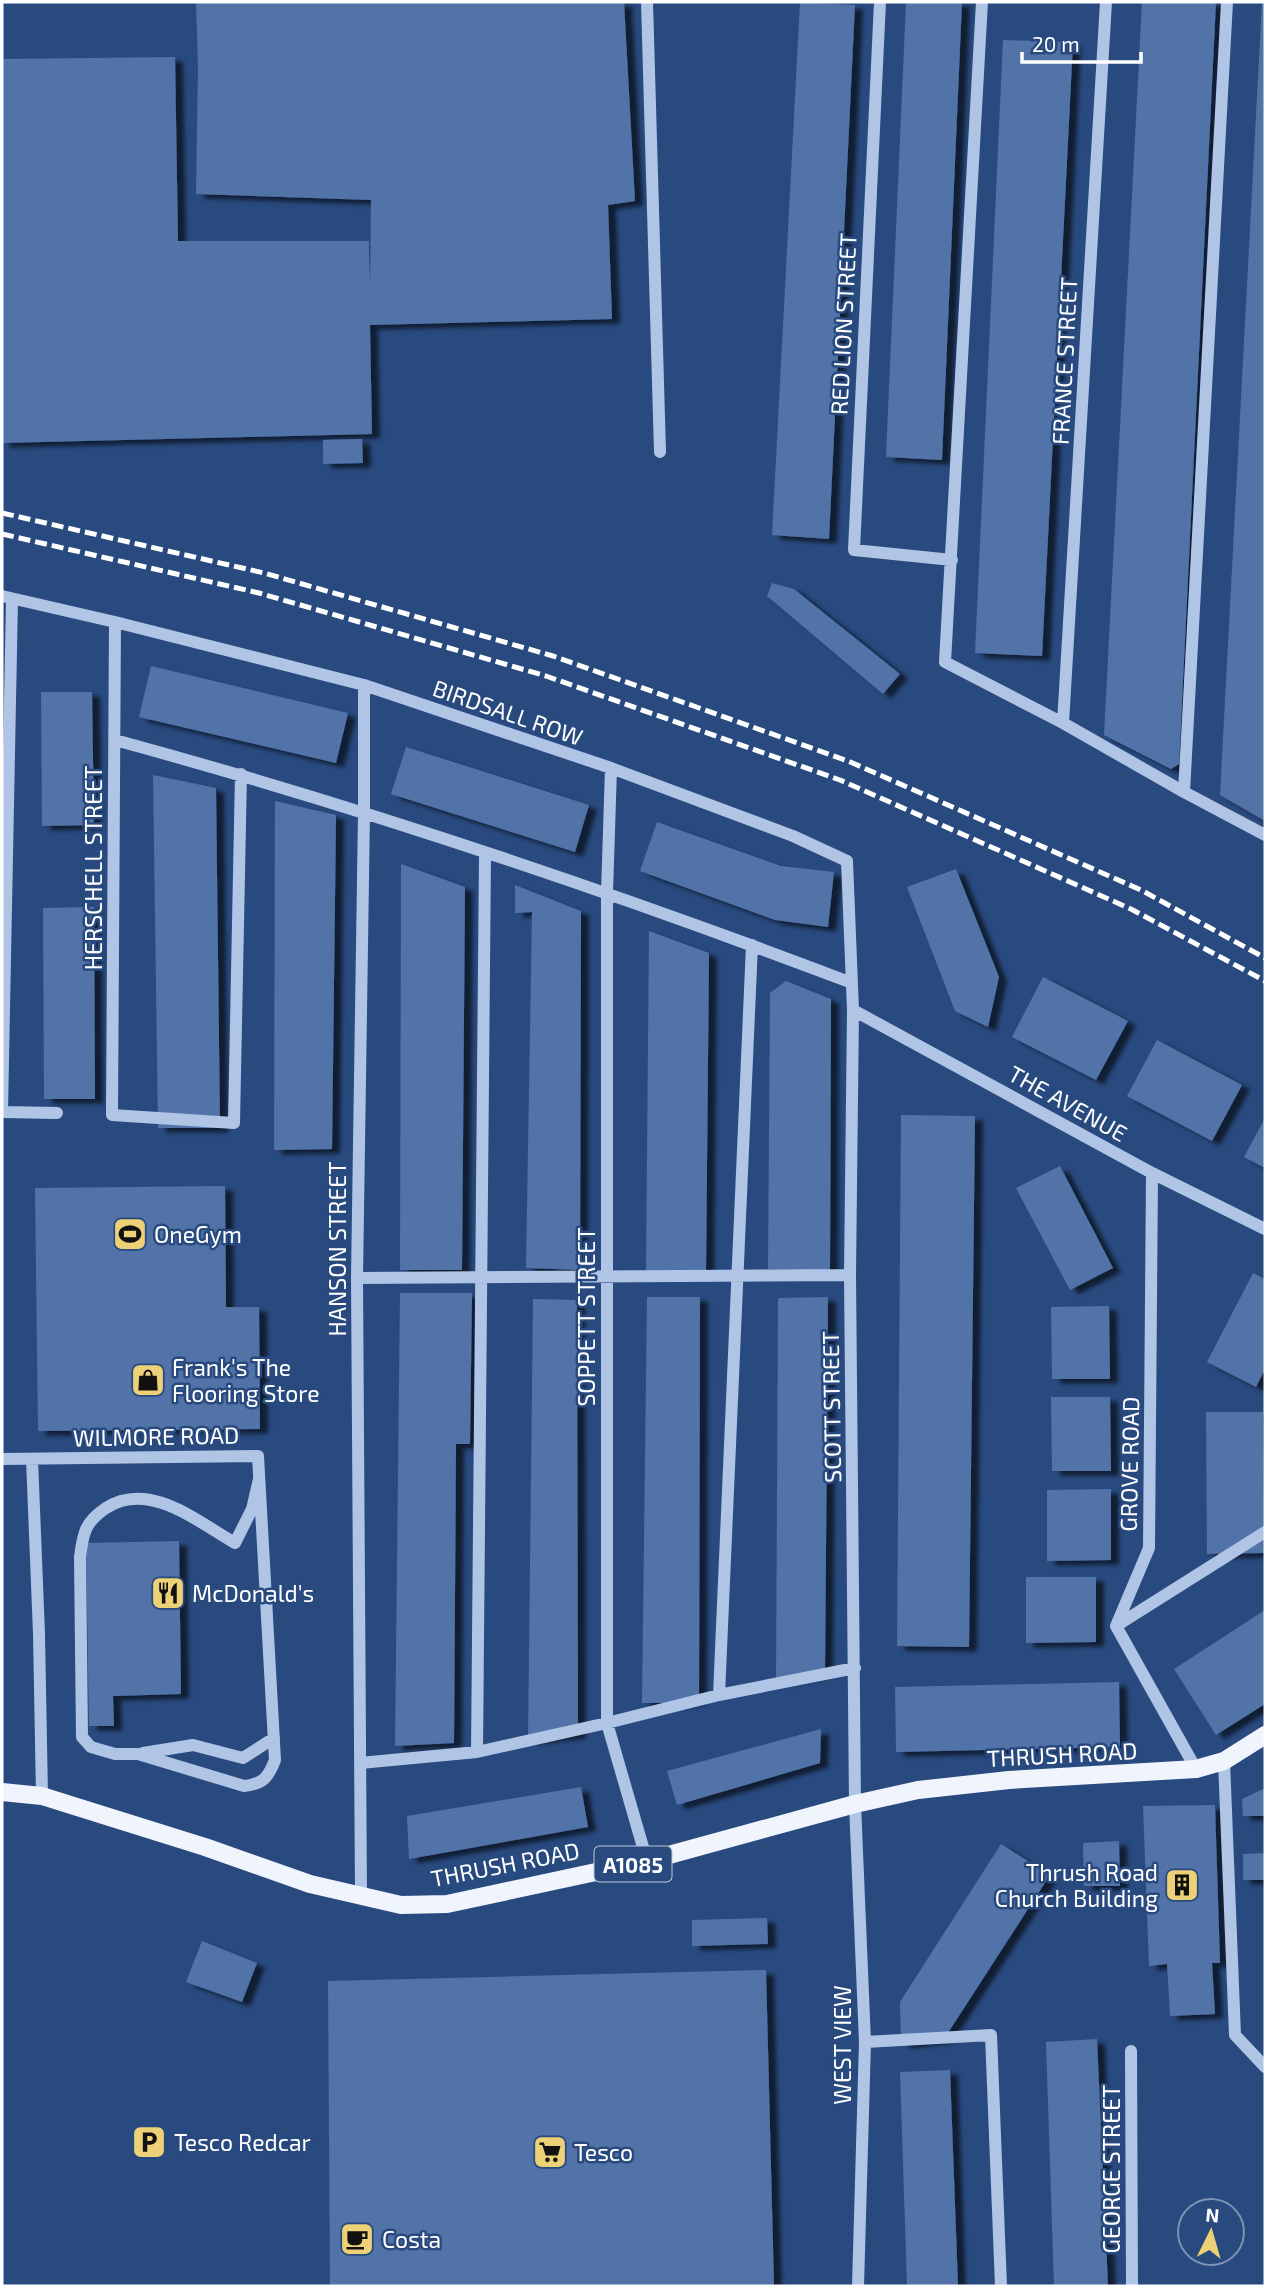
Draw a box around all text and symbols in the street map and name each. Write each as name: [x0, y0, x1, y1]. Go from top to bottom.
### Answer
scale bar: [1022, 21, 1141, 65]
text: 20 m: [1032, 31, 1080, 56]
street label: RED LION STREET: [824, 233, 862, 415]
street label: FRANCE STREET: [1046, 276, 1082, 446]
street label: BIRDSALL ROW: [429, 673, 587, 751]
street label: HERSCHELL STREET: [79, 766, 107, 970]
street label: THE AVENUE: [1004, 1059, 1132, 1147]
street label: HANSON STREET: [323, 1161, 351, 1337]
sports icon: OneGym: [111, 1215, 149, 1253]
place label: OneGym: [154, 1220, 242, 1248]
street label: SOPPETT STREET: [572, 1227, 600, 1407]
street label: SCOTT STREET: [816, 1331, 846, 1483]
place label: Frank's The Flooring Store: [172, 1353, 319, 1407]
shop icon: Frank's The Flooring Store: [129, 1361, 167, 1399]
street label: GROVE ROAD: [1114, 1396, 1144, 1532]
street label: WILMORE ROAD: [73, 1421, 239, 1451]
restaurant icon: McDonald's: [149, 1574, 187, 1612]
place label: McDonald's: [192, 1579, 314, 1607]
street label: THRUSH ROAD: [986, 1736, 1138, 1772]
street label: THRUSH ROAD: [428, 1836, 582, 1892]
road number: A1085: [594, 1846, 672, 1882]
place label: Thrush Road Church Building: [995, 1858, 1158, 1912]
building icon: Thrush Road Church Building: [1163, 1866, 1201, 1904]
street label: WEST VIEW: [828, 1985, 856, 2105]
street label: GEORGE STREET: [1097, 2085, 1125, 2253]
parking icon: Tesco Redcar: [130, 2123, 168, 2161]
place label: Tesco Redcar: [174, 2128, 311, 2156]
supermarket icon: Tesco: [531, 2133, 569, 2171]
place label: Tesco: [574, 2138, 633, 2166]
north arrow: [1176, 2197, 1246, 2267]
text: N: [1205, 2203, 1220, 2227]
cafe icon: Costa: [338, 2220, 376, 2258]
place label: Costa: [382, 2225, 441, 2253]

